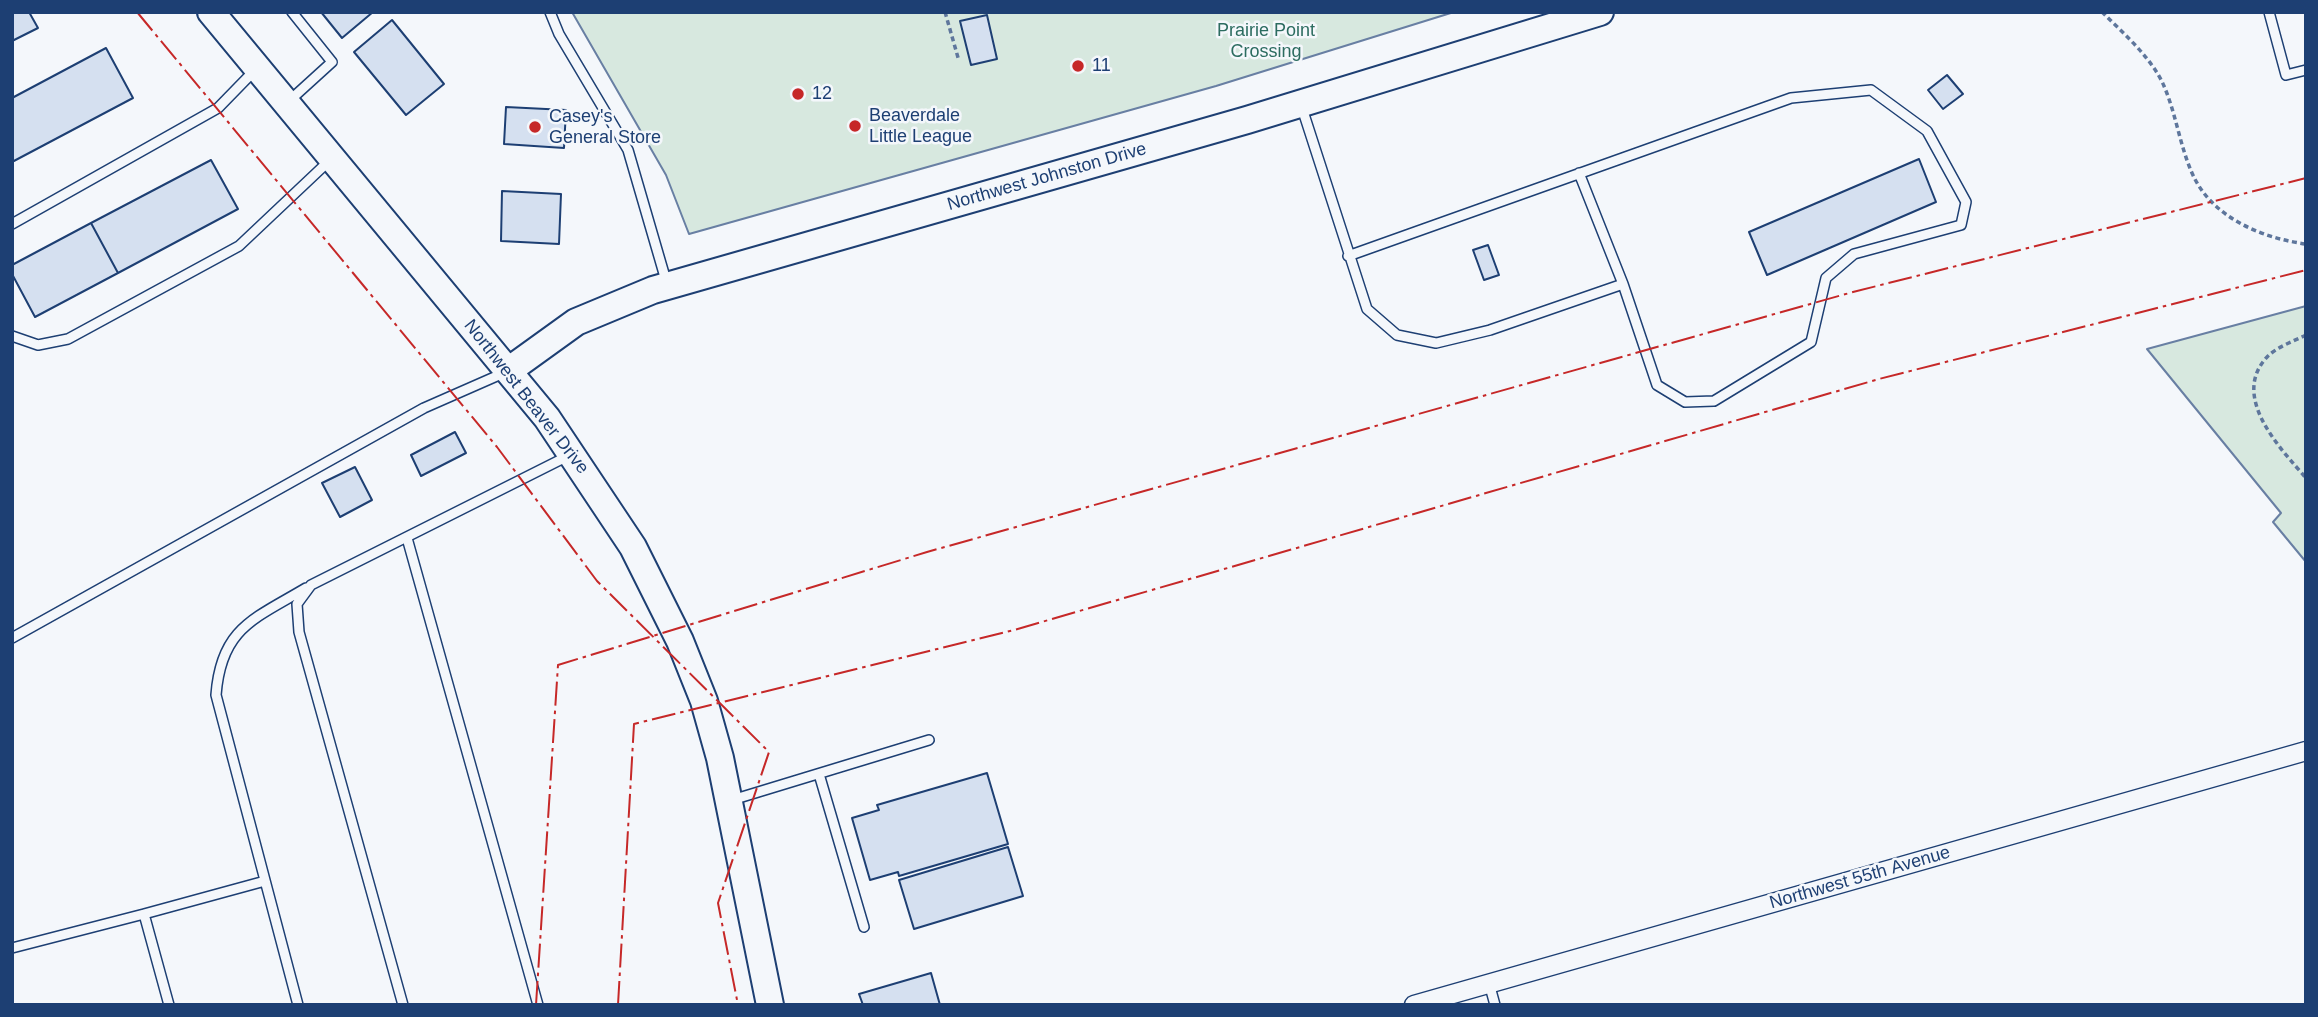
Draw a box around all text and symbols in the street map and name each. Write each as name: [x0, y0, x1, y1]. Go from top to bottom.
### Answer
park label: Prairie Point Crossing: [1217, 20, 1315, 62]
place label: 11: [1092, 55, 1111, 77]
marker: 11: [1070, 58, 1086, 74]
place label: 12: [812, 83, 832, 105]
marker: 12: [790, 86, 806, 102]
place label: Beaverdale Little League: [869, 105, 972, 148]
place label: Casey's General Store: [549, 106, 661, 148]
marker: Beaverdale Little League: [847, 118, 863, 134]
marker: Casey's General Store: [527, 119, 543, 135]
street label: Northwest Johnston Drive: [945, 138, 1149, 216]
street label: Northwest Beaver Drive: [459, 315, 593, 479]
street label: Northwest 55th Avenue: [1767, 842, 1953, 914]

